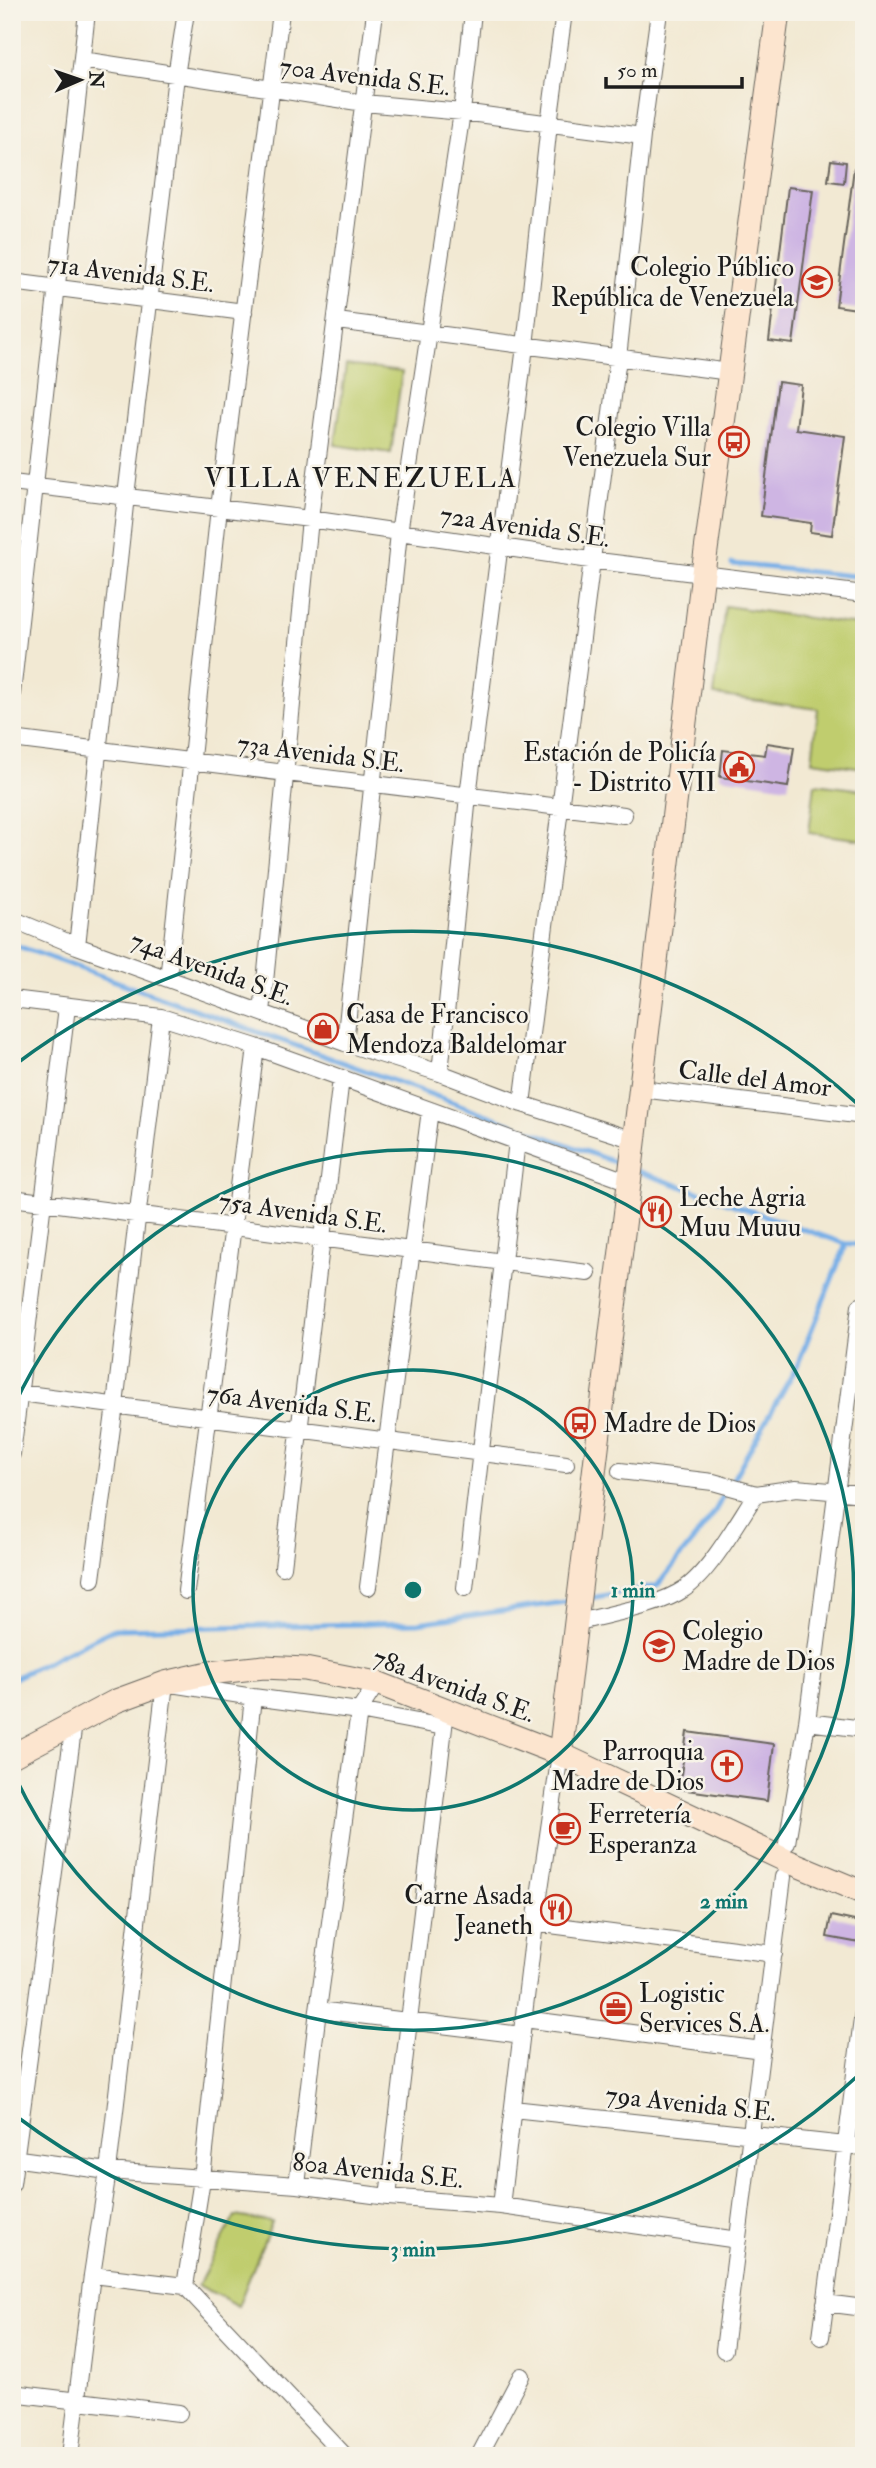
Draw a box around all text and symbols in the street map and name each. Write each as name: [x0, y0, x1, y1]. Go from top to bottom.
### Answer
north arrow: [46, 46, 116, 116]
scale bar: [606, 46, 743, 90]
street label: 70a Avenida S.E.: [278, 51, 452, 103]
text: 50 m: [617, 57, 658, 84]
text: N: [84, 70, 108, 89]
street label: 71a Avenida S.E.: [46, 248, 216, 300]
place label: Colegio Público República de Venezuela: [551, 252, 794, 315]
school or university icon: Colegio Público República de Venezuela: [800, 265, 834, 299]
place label: Colegio Villa Venezuela Sur: [562, 412, 711, 474]
bus stop icon: Colegio Villa Venezuela Sur: [717, 425, 751, 459]
district label: VILLA VENEZUELA: [204, 461, 518, 496]
street label: 72a Avenida S.E.: [438, 499, 612, 555]
street label: 73a Avenida S.E.: [236, 728, 406, 780]
place label: Estación de Policía - Distrito VII: [523, 737, 716, 799]
public building icon: Estación de Policía - Distrito VII: [722, 750, 756, 784]
street label: 74a Avenida S.E.: [126, 925, 298, 1013]
place label: Casa de Francisco Mendoza Baldelomar: [346, 999, 567, 1061]
shop icon: Casa de Francisco Mendoza Baldelomar: [306, 1012, 340, 1046]
street label: Calle del Amor: [677, 1054, 833, 1104]
place label: Leche Agria Muu Muuu: [679, 1182, 806, 1244]
street label: 75a Avenida S.E.: [217, 1185, 389, 1241]
restaurant icon: Leche Agria Muu Muuu: [639, 1195, 673, 1229]
street label: 76a Avenida S.E.: [205, 1378, 379, 1430]
bus stop icon: Madre de Dios: [563, 1406, 597, 1440]
place label: Madre de Dios: [603, 1408, 756, 1440]
text: 1 min: [611, 1577, 655, 1604]
centre of rings: [401, 1578, 425, 1602]
place label: Colegio Madre de Dios: [682, 1616, 835, 1678]
school or university icon: Colegio Madre de Dios: [642, 1629, 676, 1663]
street label: 78a Avenida S.E.: [368, 1642, 539, 1730]
place label: Parroquia Madre de Dios: [551, 1736, 704, 1798]
church icon: Parroquia Madre de Dios: [710, 1749, 744, 1783]
place label: Ferretería Esperanza: [588, 1799, 697, 1862]
cafe icon: Ferretería Esperanza: [548, 1812, 582, 1846]
place label: Carne Asada Jeaneth: [404, 1880, 533, 1942]
text: 2 min: [700, 1888, 748, 1915]
restaurant icon: Carne Asada Jeaneth: [539, 1893, 573, 1927]
place label: Logistic Services S.A.: [639, 1978, 770, 2040]
office icon: Logistic Services S.A.: [599, 1991, 633, 2025]
street label: 79a Avenida S.E.: [604, 2079, 778, 2129]
street label: 80a Avenida S.E.: [291, 2146, 465, 2196]
text: 3 min: [390, 2236, 436, 2263]

